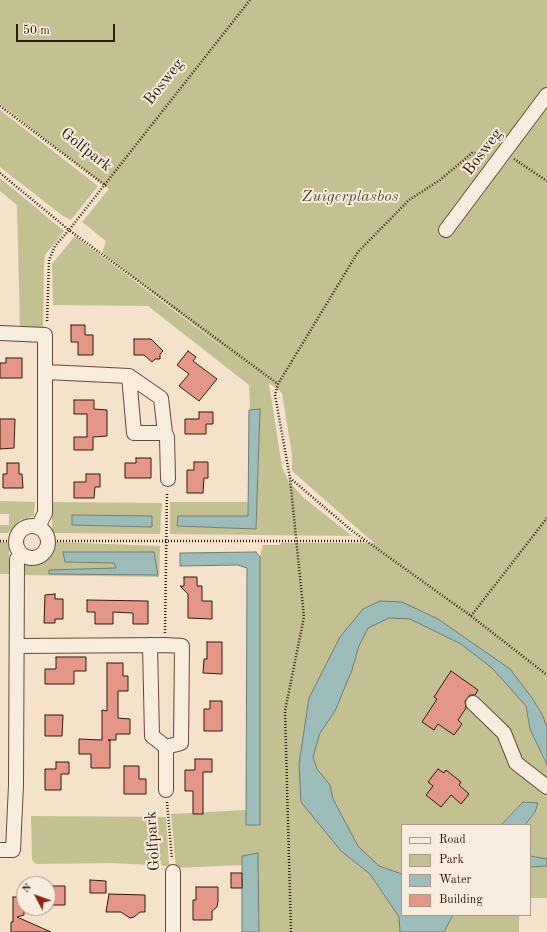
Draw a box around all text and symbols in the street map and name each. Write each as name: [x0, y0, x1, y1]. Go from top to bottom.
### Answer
scale bar: [18, 16, 117, 42]
text: 50 m: [23, 25, 50, 37]
street label: Bosweg: [140, 55, 188, 109]
street label: Golfpark: [56, 124, 116, 176]
street label: Bosweg: [459, 125, 507, 179]
park label: Zuigerplasbos: [302, 187, 398, 207]
street label: Golfpark: [141, 810, 165, 872]
legend: [401, 824, 531, 916]
text: Road: [439, 834, 466, 846]
text: Park: [439, 854, 464, 866]
text: Water: [439, 874, 471, 886]
north arrow: [16, 876, 56, 916]
text: N: [20, 882, 34, 895]
text: Building: [439, 894, 483, 906]

